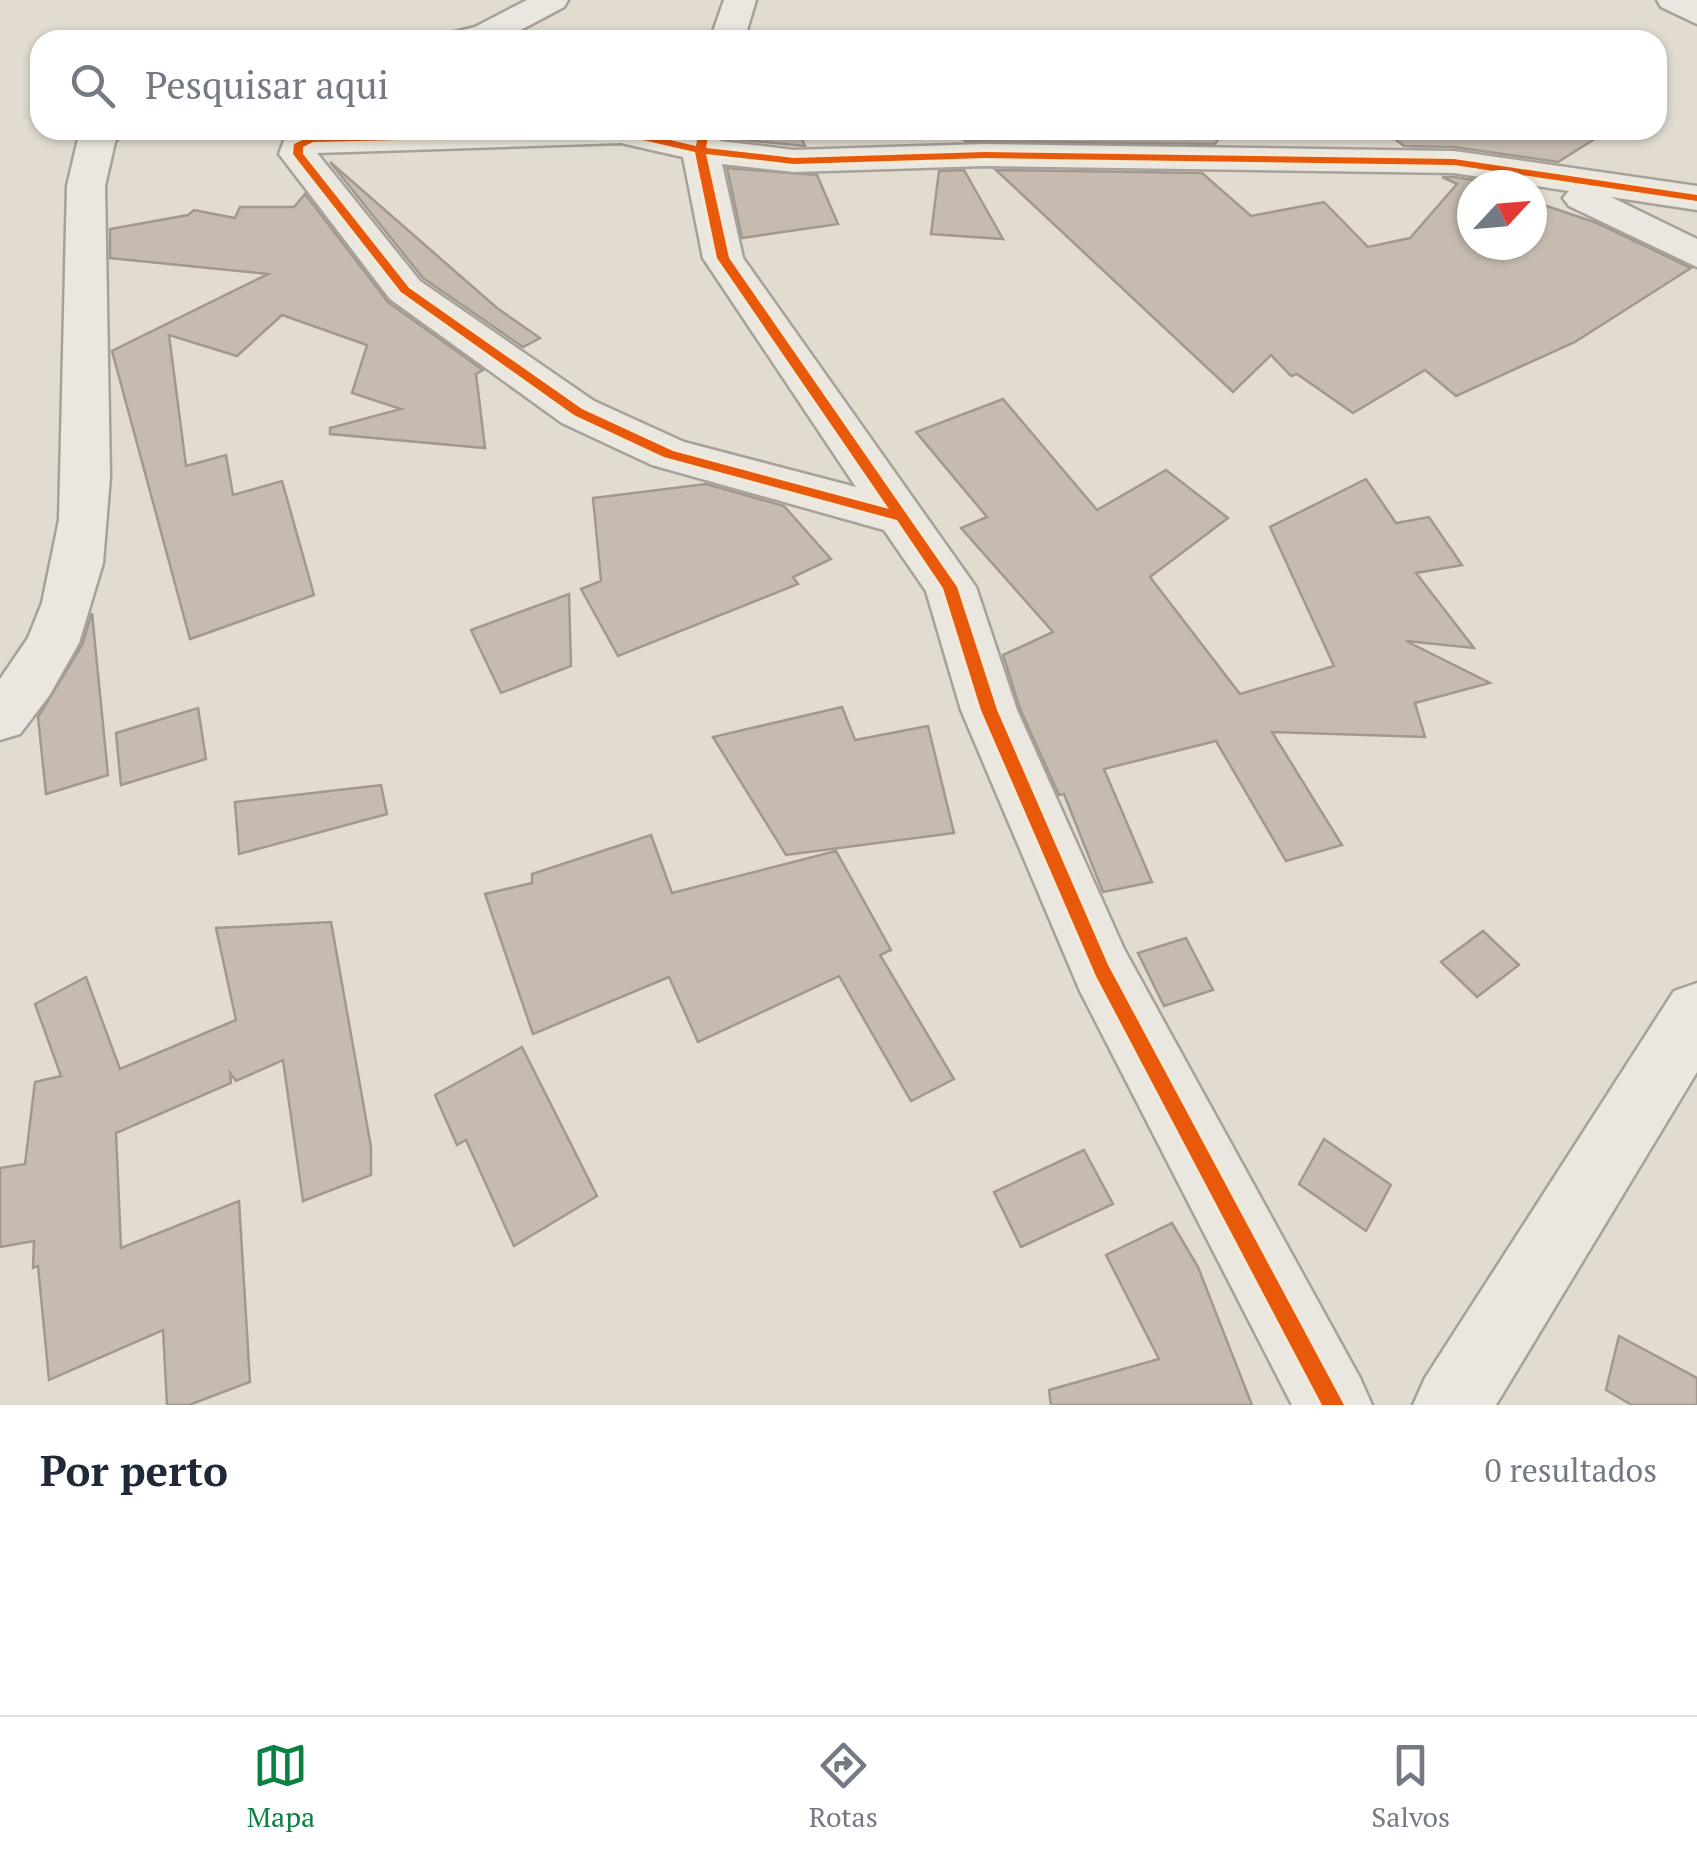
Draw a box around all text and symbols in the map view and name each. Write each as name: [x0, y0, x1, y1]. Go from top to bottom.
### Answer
search box: [30, 30, 1667, 140]
icon: search: [65, 58, 120, 113]
text: Pesquisar aqui: [145, 60, 389, 110]
north arrow: [1457, 170, 1547, 260]
text: Por perto: [40, 1442, 228, 1498]
text: 0 resultados: [1485, 1449, 1657, 1491]
tab: Mapa: [247, 1738, 315, 1835]
tab: Rotas: [809, 1738, 878, 1835]
tab: Salvos: [1371, 1738, 1450, 1835]

